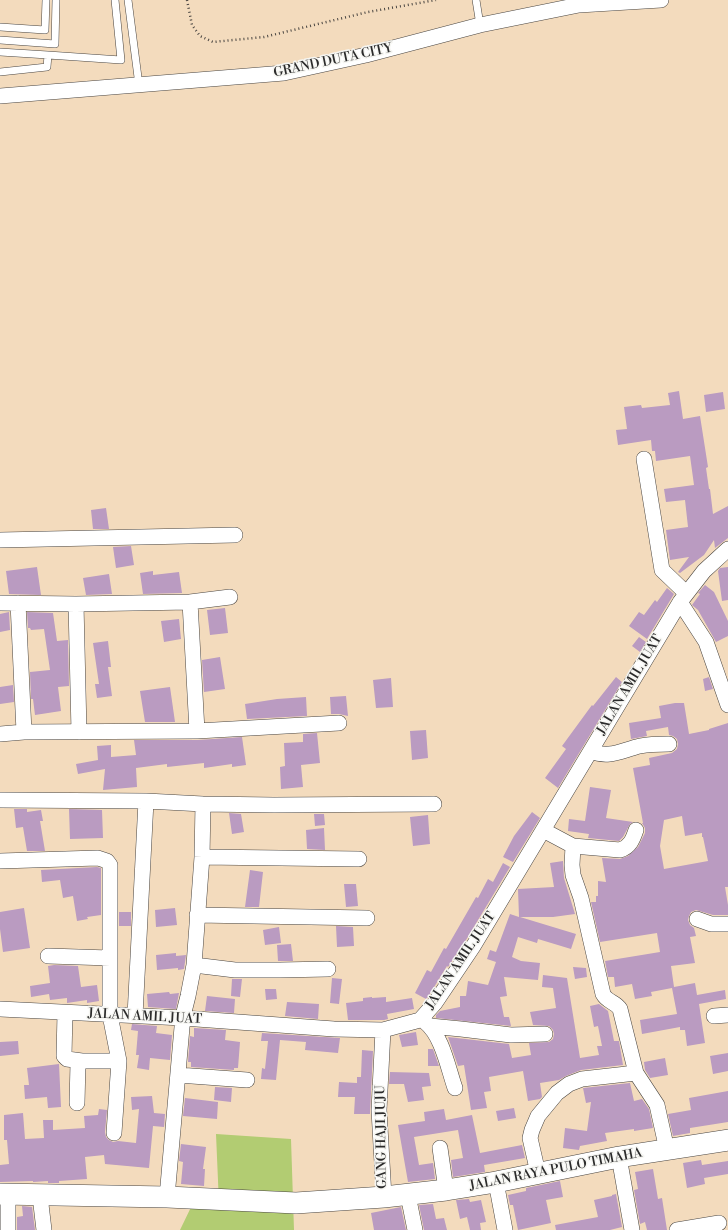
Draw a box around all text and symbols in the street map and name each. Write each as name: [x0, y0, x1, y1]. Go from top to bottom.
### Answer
street label: GRAND DUTA CITY: [272, 41, 394, 81]
street label: JALAN AMIL JUAT: [594, 632, 666, 738]
street label: JALAN AMIL JUAT: [423, 909, 499, 1013]
street label: JALAN AMIL JUAT: [88, 1006, 202, 1028]
street label: GANG HAJI JUJU: [373, 1085, 391, 1189]
street label: JALAN RAYA PULO TIMAHA: [468, 1146, 644, 1194]

